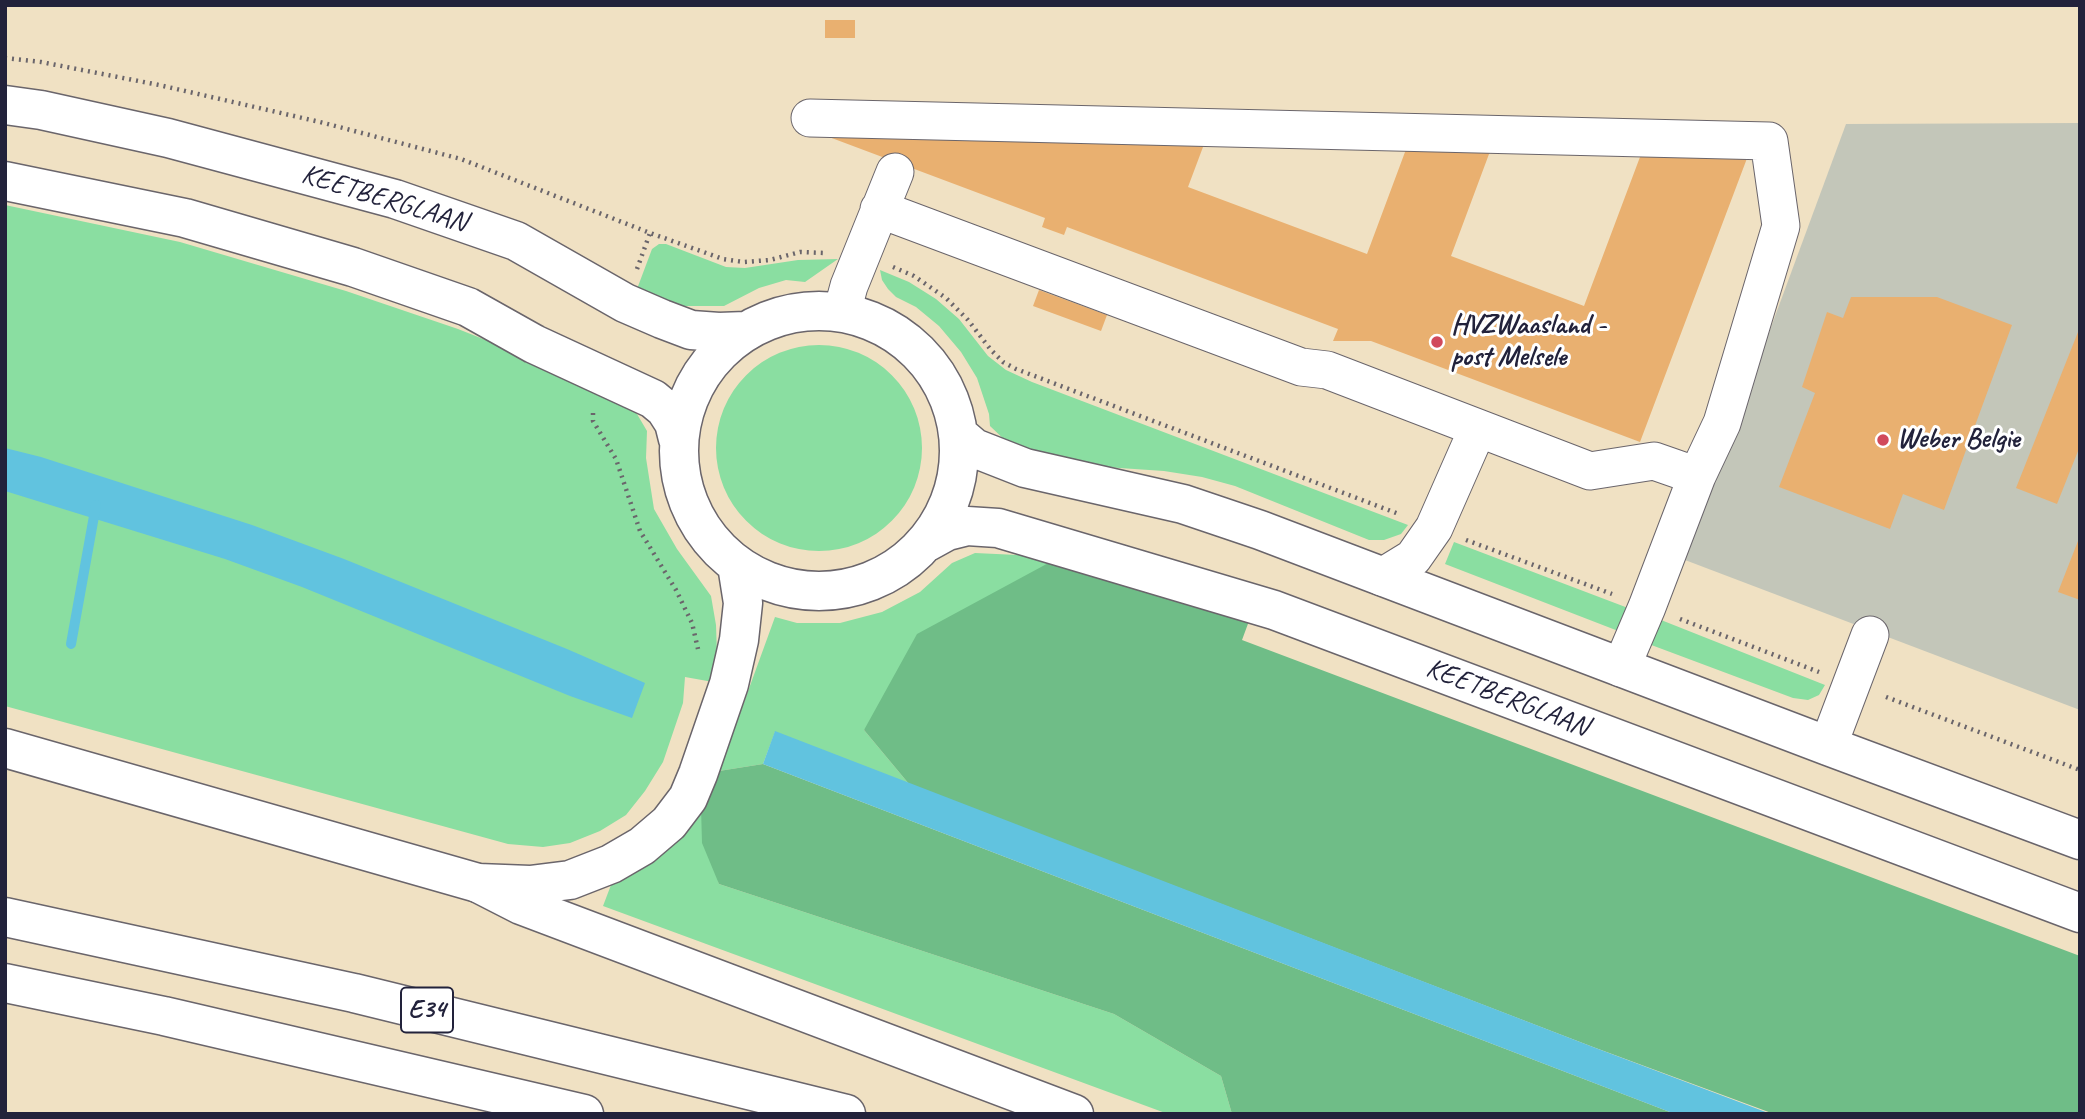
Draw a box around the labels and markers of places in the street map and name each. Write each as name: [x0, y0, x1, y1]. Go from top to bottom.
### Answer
place label: HVZWaasland - post Melsele: [1451, 309, 1606, 375]
marker: HVZWaasland - post Melsele: [1429, 334, 1445, 350]
place label: Weber Belgie: [1897, 423, 2020, 457]
marker: Weber Belgie: [1875, 432, 1891, 448]

